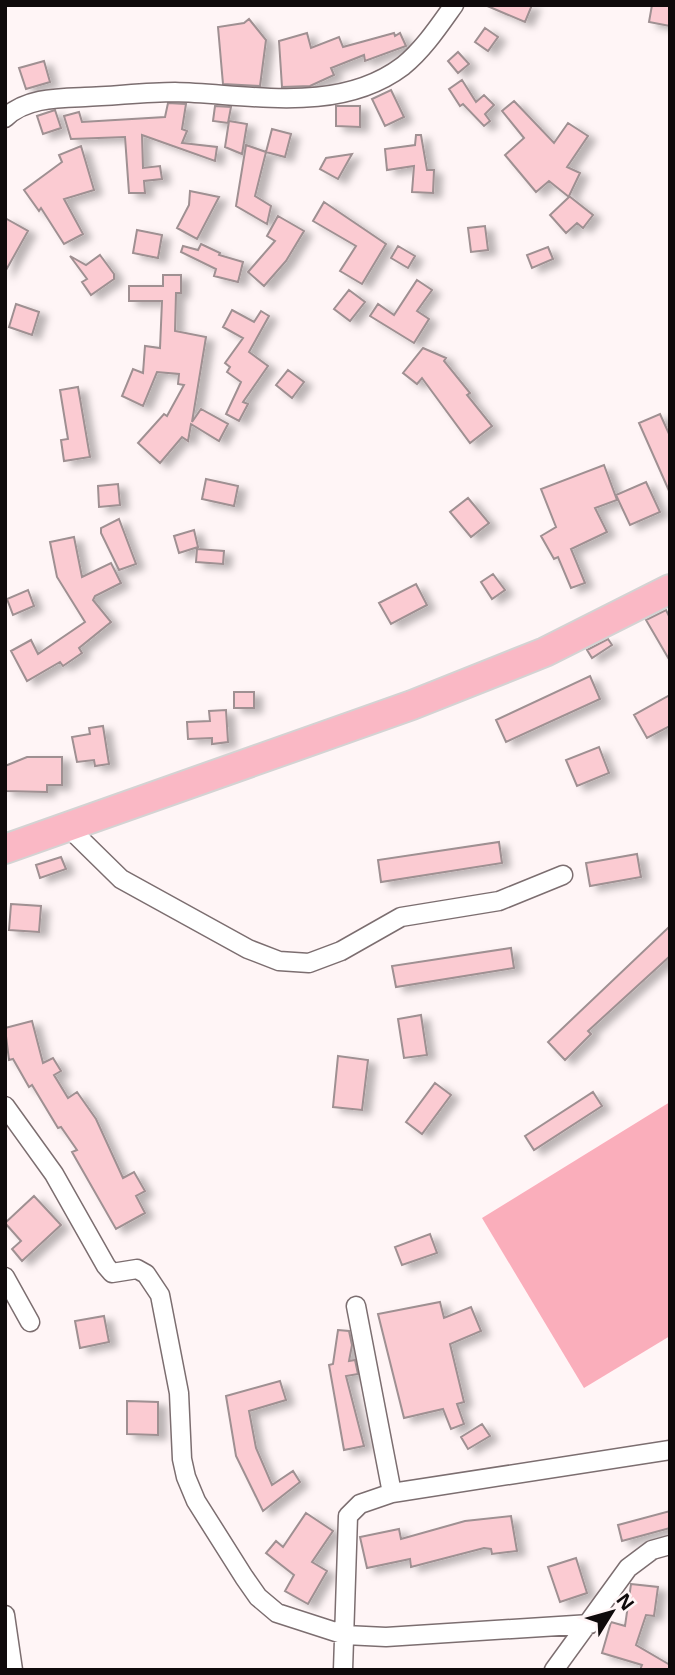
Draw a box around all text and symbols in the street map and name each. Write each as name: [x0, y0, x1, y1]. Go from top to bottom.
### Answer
north arrow: [577, 1577, 647, 1647]
text: N: [611, 1588, 641, 1616]

